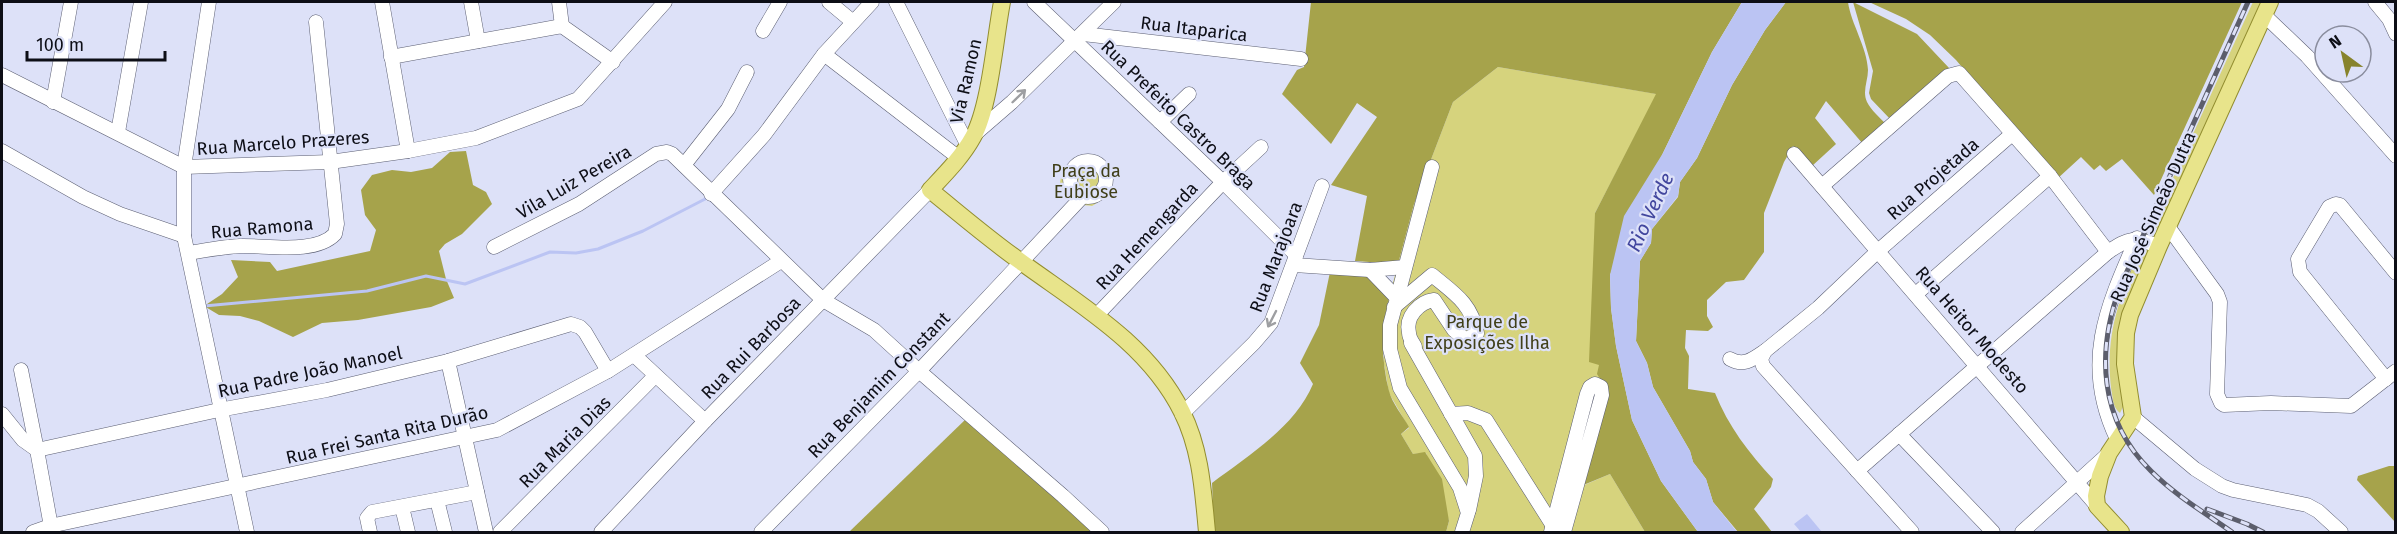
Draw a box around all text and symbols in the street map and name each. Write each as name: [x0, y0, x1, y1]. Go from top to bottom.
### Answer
street label: Rua Itaparica: [1139, 12, 1249, 46]
scale bar: [27, 24, 165, 62]
north arrow: [2313, 24, 2373, 84]
text: N: [2325, 31, 2345, 53]
text: 100 m: [36, 34, 84, 56]
street label: Rua Prefeito Castro Braga: [1096, 35, 1260, 195]
street label: Via Ramon: [946, 36, 986, 126]
one-way arrow: [1011, 88, 1026, 103]
street label: Rua Marcelo Prazeres: [196, 126, 370, 160]
street label: Rua José Simeão Dutra: [2105, 128, 2201, 306]
street label: Rua Projetada: [1883, 133, 1983, 225]
street label: Vila Luiz Pereira: [513, 140, 635, 224]
park label: Praça da Eubiose: [1051, 160, 1121, 203]
water label: Rio Verde: [1621, 169, 1679, 255]
street label: Rua Hemengarda: [1091, 177, 1203, 295]
street label: Rua Marajoara: [1245, 198, 1307, 316]
street label: Rua Ramona: [210, 213, 314, 243]
street label: Rua Heitor Modesto: [1911, 262, 2033, 398]
street label: Rua Rui Barbosa: [697, 292, 805, 404]
street label: Rua Benjamim Constant: [803, 307, 955, 463]
one-way arrow: [1266, 310, 1278, 328]
park label: Parque de Exposições Ilha: [1424, 311, 1550, 354]
street label: Rua Padre João Manoel: [216, 342, 404, 402]
street label: Rua Maria Dias: [514, 391, 616, 493]
street label: Rua Frei Santa Rita Durão: [284, 401, 490, 469]

